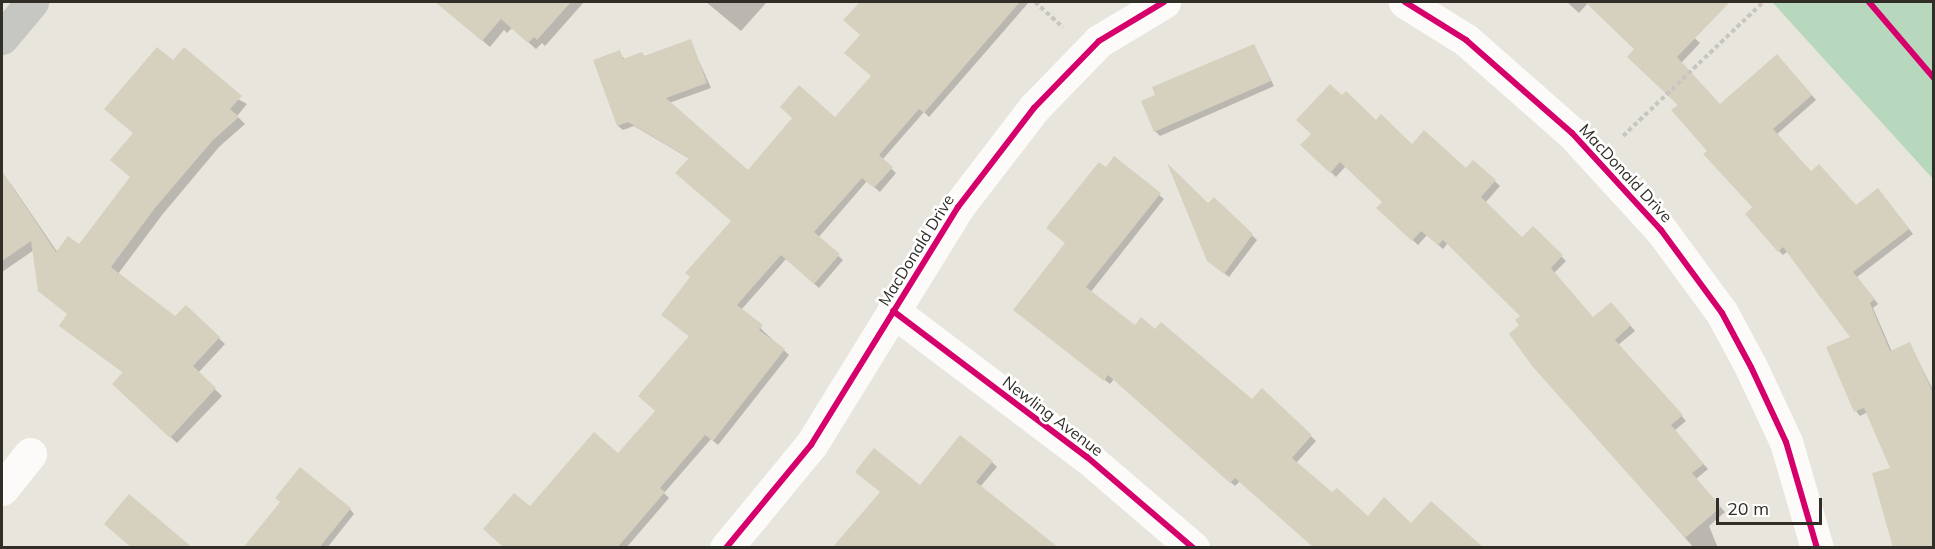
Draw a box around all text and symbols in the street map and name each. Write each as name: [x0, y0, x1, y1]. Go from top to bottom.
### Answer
street label: MacDonald Drive: [1575, 120, 1677, 226]
street label: MacDonald Drive: [874, 191, 958, 309]
street label: Newling Avenue: [999, 372, 1107, 460]
scale bar: [1719, 486, 1826, 524]
text: 20 m: [1727, 497, 1769, 520]

